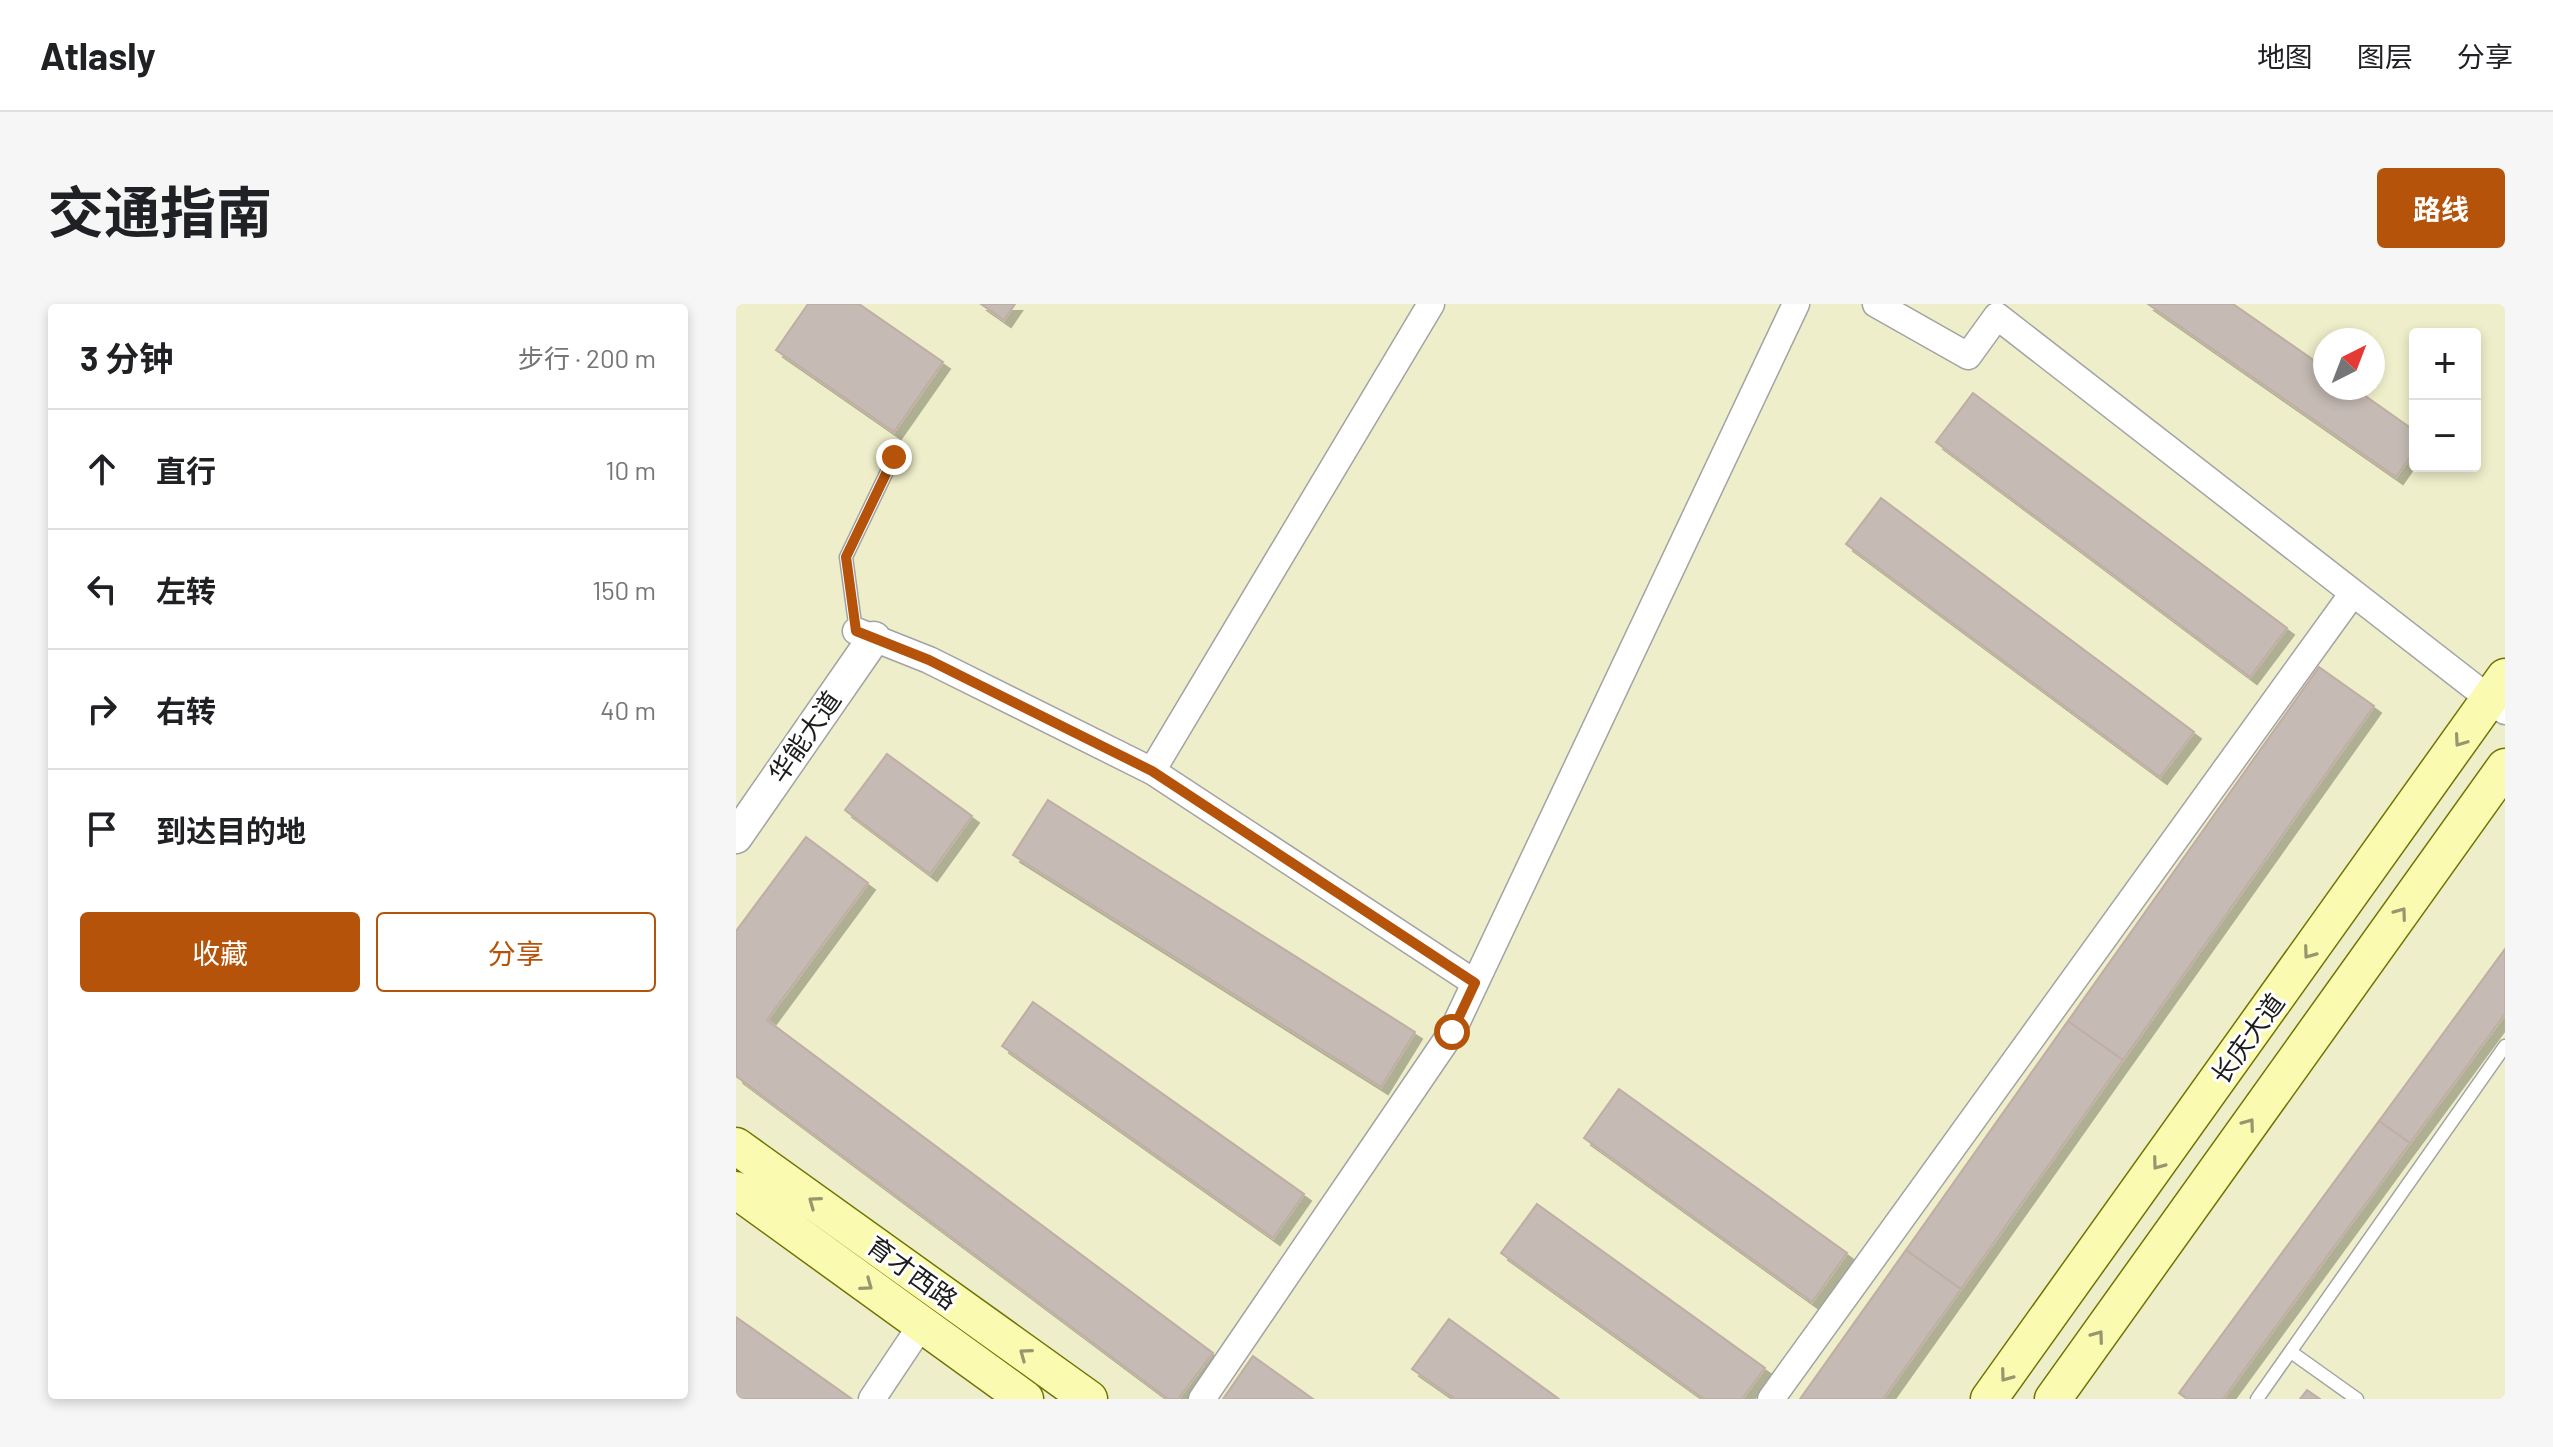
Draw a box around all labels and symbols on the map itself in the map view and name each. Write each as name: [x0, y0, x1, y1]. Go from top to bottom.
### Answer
north arrow: [2313, 328, 2385, 400]
route end: [876, 439, 912, 475]
street label: 华能大道: [761, 685, 846, 788]
one-way arrow: [2455, 733, 2470, 747]
one-way arrow: [2391, 907, 2406, 921]
one-way arrow: [2305, 945, 2319, 959]
street label: 长庆大道: [2204, 987, 2290, 1089]
route start: [1434, 1014, 1470, 1050]
one-way arrow: [2240, 1119, 2254, 1133]
one-way arrow: [2153, 1156, 2168, 1170]
one-way arrow: [808, 1197, 823, 1212]
street label: 育才西路: [862, 1229, 964, 1315]
one-way arrow: [859, 1275, 873, 1290]
one-way arrow: [2088, 1330, 2103, 1344]
one-way arrow: [1020, 1349, 1034, 1363]
one-way arrow: [2001, 1367, 2016, 1381]

